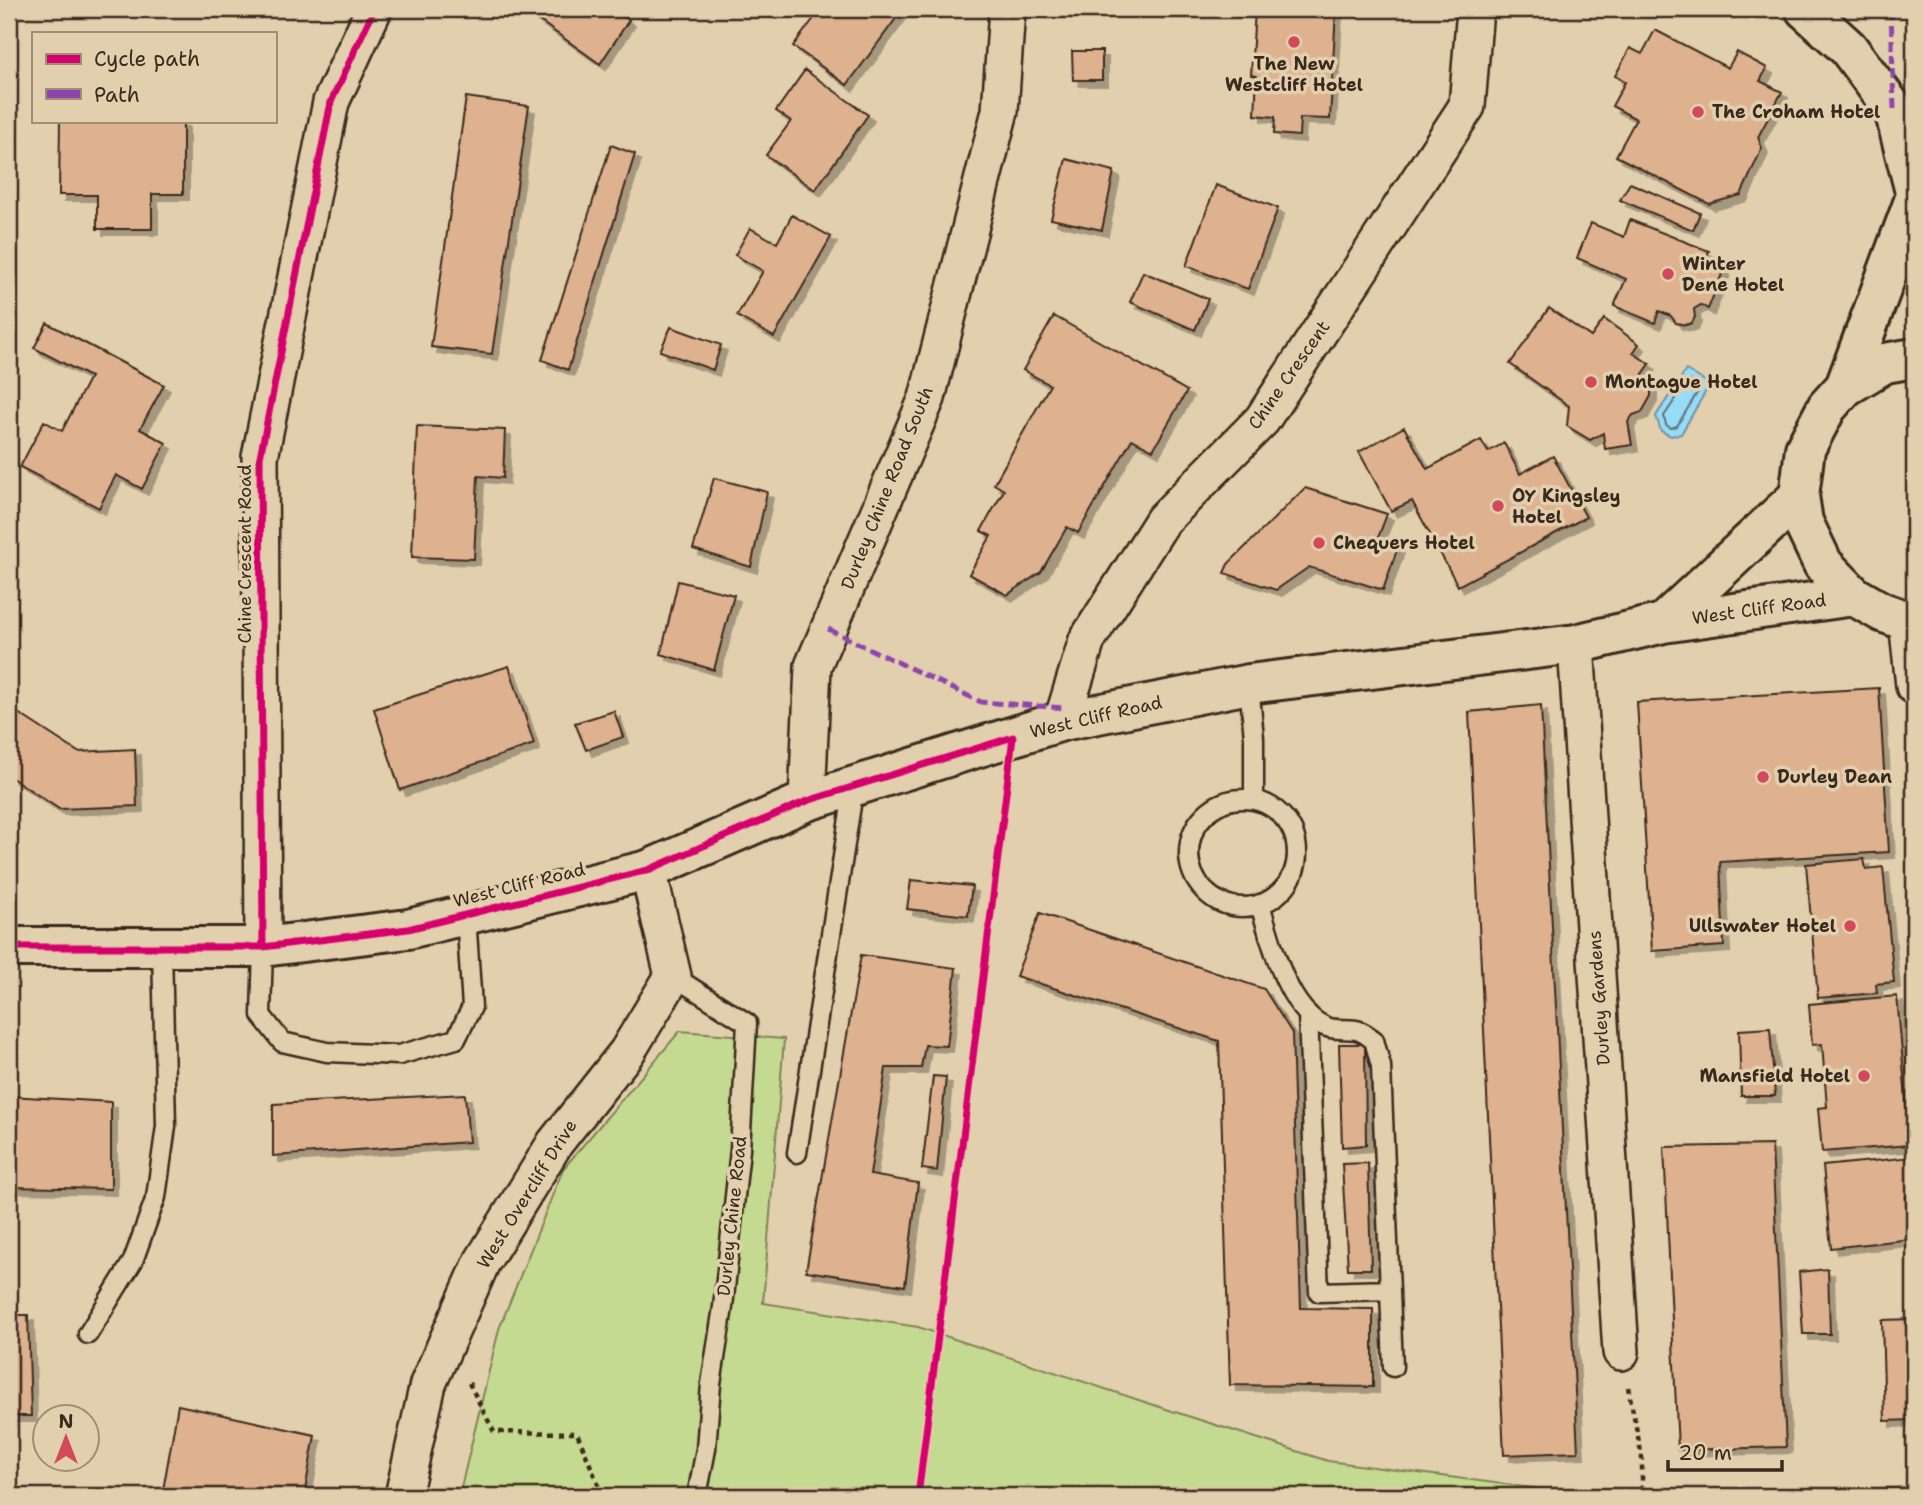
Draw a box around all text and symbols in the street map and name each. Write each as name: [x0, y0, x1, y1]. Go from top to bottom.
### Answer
legend: [32, 32, 276, 122]
marker: The New Westcliff Hotel: [1286, 34, 1302, 50]
text: Cycle path: [94, 45, 200, 73]
place label: The New Westcliff Hotel: [1225, 52, 1363, 97]
text: Path: [94, 81, 140, 109]
place label: The Croham Hotel: [1712, 100, 1880, 124]
marker: The Croham Hotel: [1690, 104, 1706, 120]
place label: Winter Dene Hotel: [1682, 252, 1784, 297]
marker: Winter Dene Hotel: [1660, 266, 1676, 282]
street label: Chine Crescent: [1243, 316, 1336, 434]
place label: Montague Hotel: [1605, 370, 1757, 394]
marker: Montague Hotel: [1583, 374, 1599, 390]
street label: Durley Chine Road South: [835, 383, 939, 593]
street label: Chine Crescent Road: [233, 464, 257, 644]
place label: OY Kingsley Hotel: [1512, 484, 1621, 529]
marker: OY Kingsley Hotel: [1490, 498, 1506, 514]
place label: Chequers Hotel: [1333, 531, 1475, 555]
marker: Chequers Hotel: [1311, 535, 1327, 551]
street label: West Cliff Road: [1690, 588, 1828, 630]
street label: West Cliff Road: [1028, 690, 1164, 744]
place label: Durley Dean: [1777, 765, 1892, 789]
marker: Durley Dean: [1755, 769, 1771, 785]
street label: West Cliff Road: [451, 857, 587, 913]
place label: Ullswater Hotel: [1689, 914, 1836, 938]
marker: Ullswater Hotel: [1842, 918, 1858, 934]
street label: Durley Gardens: [1582, 930, 1616, 1066]
place label: Mansfield Hotel: [1699, 1064, 1850, 1088]
marker: Mansfield Hotel: [1856, 1068, 1872, 1084]
street label: West Overcliff Drive: [471, 1115, 583, 1273]
street label: Durley Chine Road: [712, 1135, 752, 1297]
north arrow: [32, 1404, 102, 1474]
text: N: [58, 1409, 74, 1434]
scale bar: [1668, 1428, 1781, 1472]
text: 20 m: [1678, 1439, 1732, 1467]

